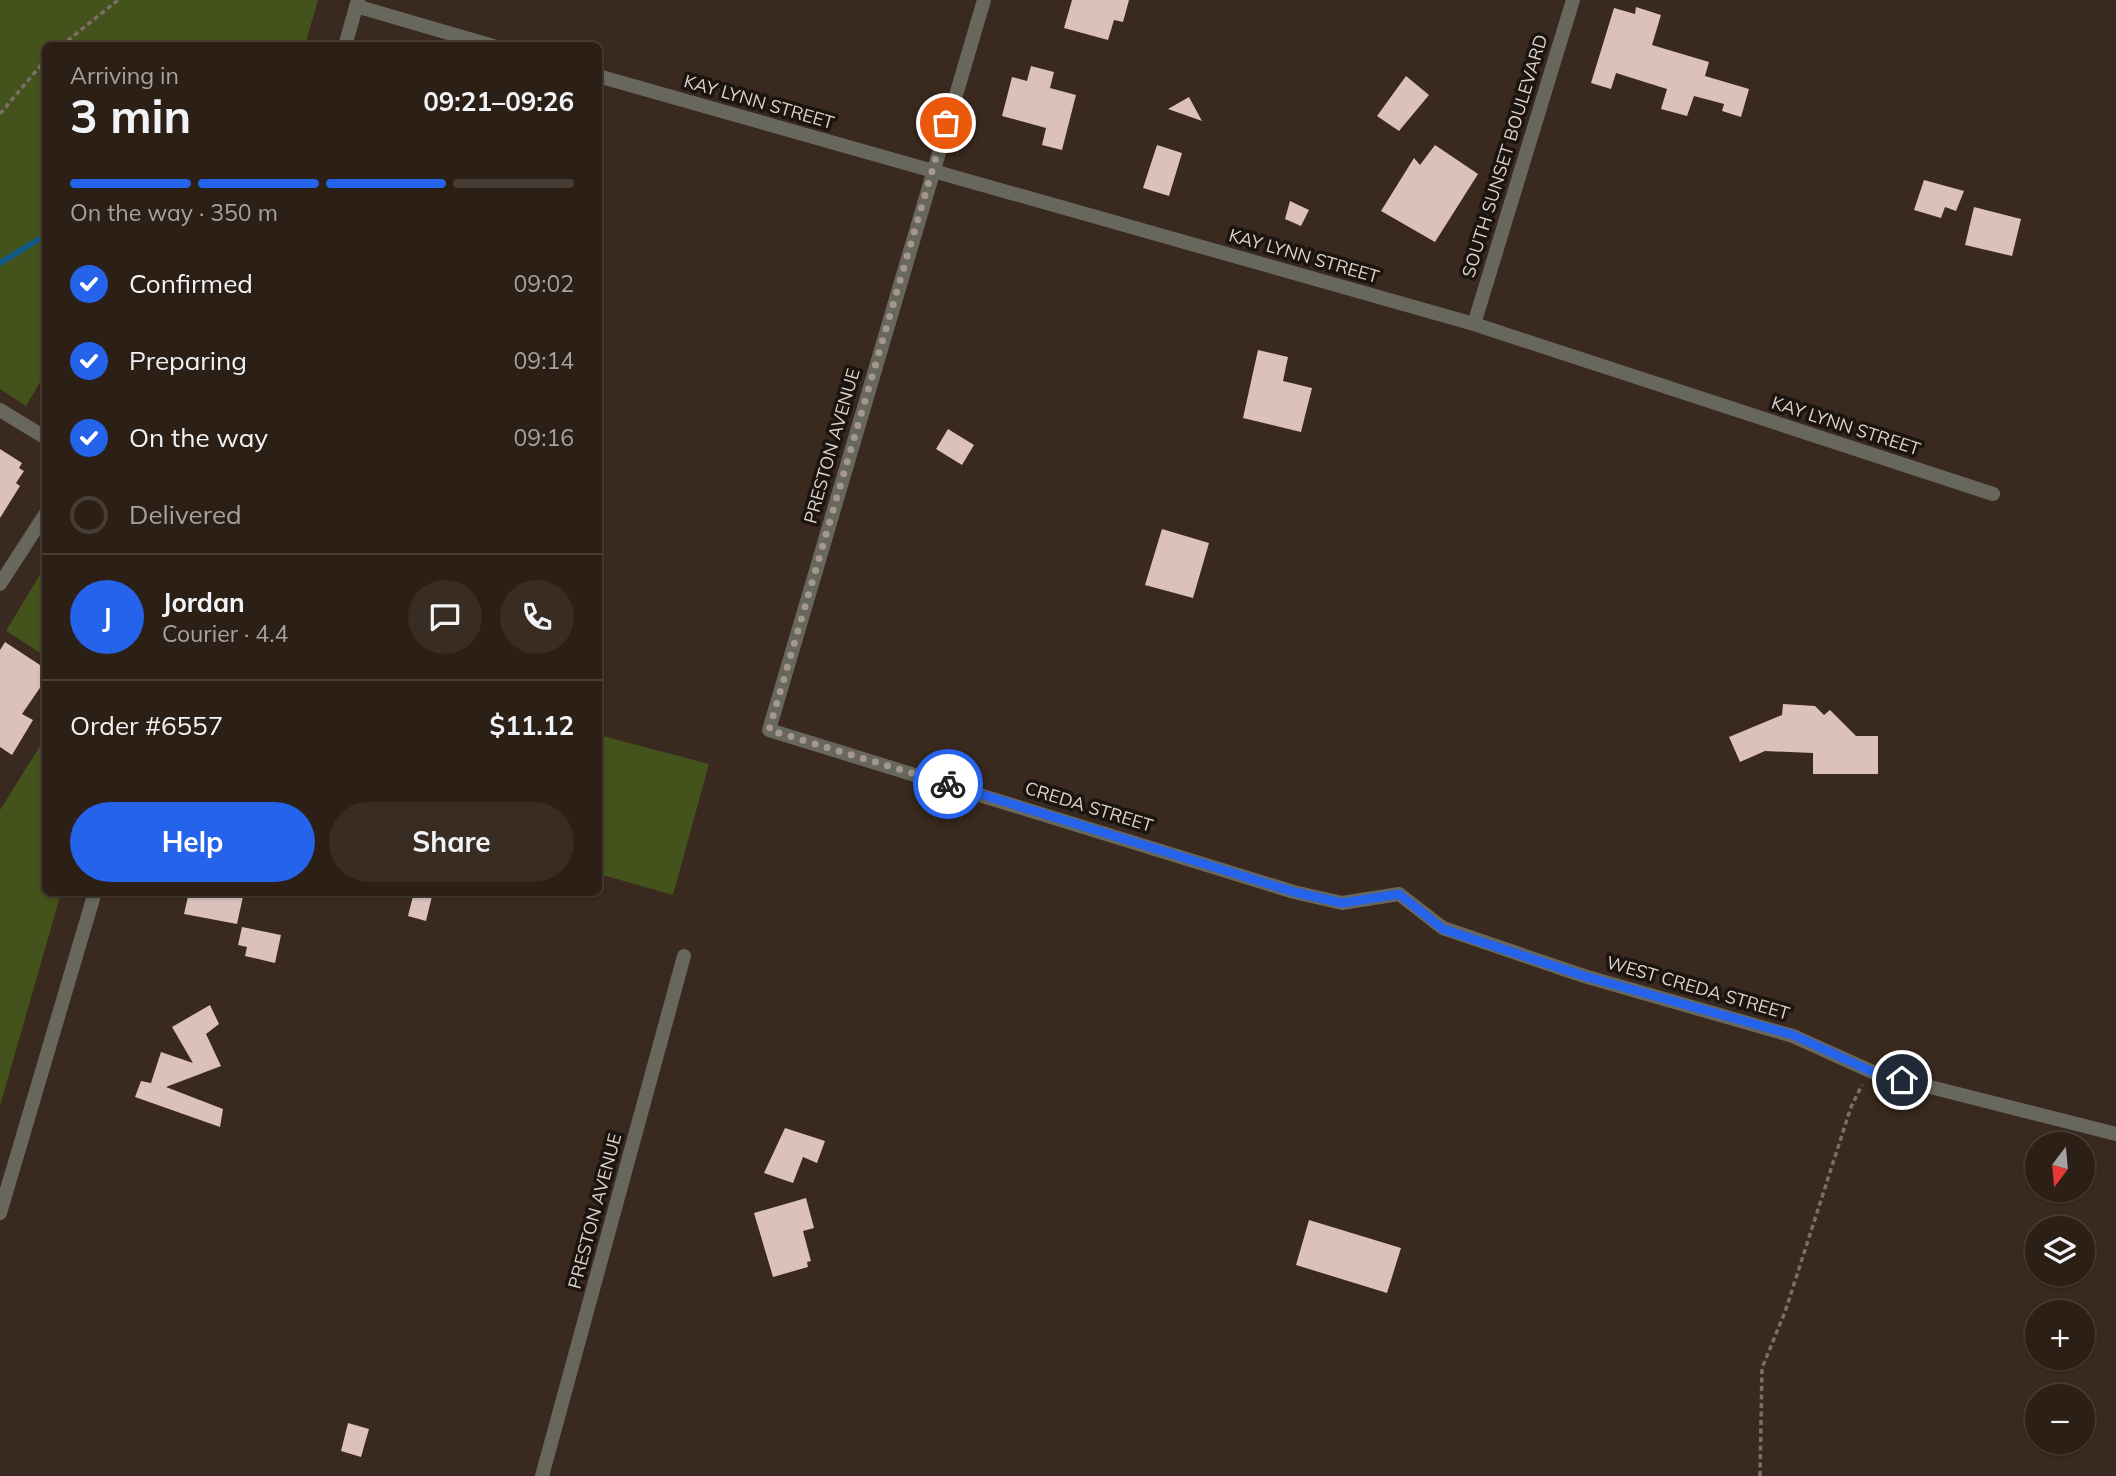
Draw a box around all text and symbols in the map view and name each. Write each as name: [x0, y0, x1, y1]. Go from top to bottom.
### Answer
street label: SOUTH SUNSET BOULEVARD: [1457, 32, 1552, 280]
text: Arriving in: [70, 61, 179, 90]
street label: KAY LYNN STREET: [681, 69, 837, 134]
text: 09:21–09:26: [423, 85, 574, 118]
text: 3 min: [70, 87, 191, 145]
pin: [916, 93, 976, 153]
icon: bag: [927, 104, 965, 142]
text: On the way · 350 m: [70, 198, 278, 227]
street label: KAY LYNN STREET: [1226, 223, 1382, 288]
icon: check: [70, 265, 108, 303]
text: Confirmed: [129, 267, 253, 300]
text: 09:02: [514, 269, 574, 298]
icon: check: [70, 342, 108, 380]
text: Preparing: [129, 344, 247, 377]
text: 09:14: [514, 346, 574, 375]
street label: PRESTON AVENUE: [798, 366, 865, 526]
street label: KAY LYNN STREET: [1769, 391, 1924, 460]
icon: check: [70, 419, 108, 457]
text: On the way: [129, 421, 268, 454]
text: 09:16: [514, 423, 574, 452]
text: Delivered: [129, 498, 242, 531]
button: chat: [408, 580, 482, 654]
button: phone: [500, 580, 574, 654]
text: Jordan: [162, 586, 245, 619]
text: J: [102, 601, 112, 634]
text: Courier · 4.4: [162, 619, 288, 648]
text: Order #6557: [70, 709, 223, 742]
text: $11.12: [490, 709, 574, 742]
courier: [913, 749, 983, 819]
icon: bike: [929, 765, 967, 803]
street label: CREDA STREET: [1022, 776, 1156, 837]
button: Help: [70, 802, 315, 882]
button: Share: [329, 802, 574, 882]
street label: WEST CREDA STREET: [1604, 950, 1793, 1025]
pin: [1872, 1050, 1932, 1110]
icon: home: [1883, 1061, 1921, 1099]
street label: PRESTON AVENUE: [563, 1131, 626, 1291]
north arrow: [2025, 1132, 2095, 1202]
map controls: [2025, 1132, 2095, 1454]
button: layers: [2025, 1216, 2095, 1286]
button: +: [2025, 1300, 2095, 1370]
button: −: [2025, 1384, 2095, 1454]

